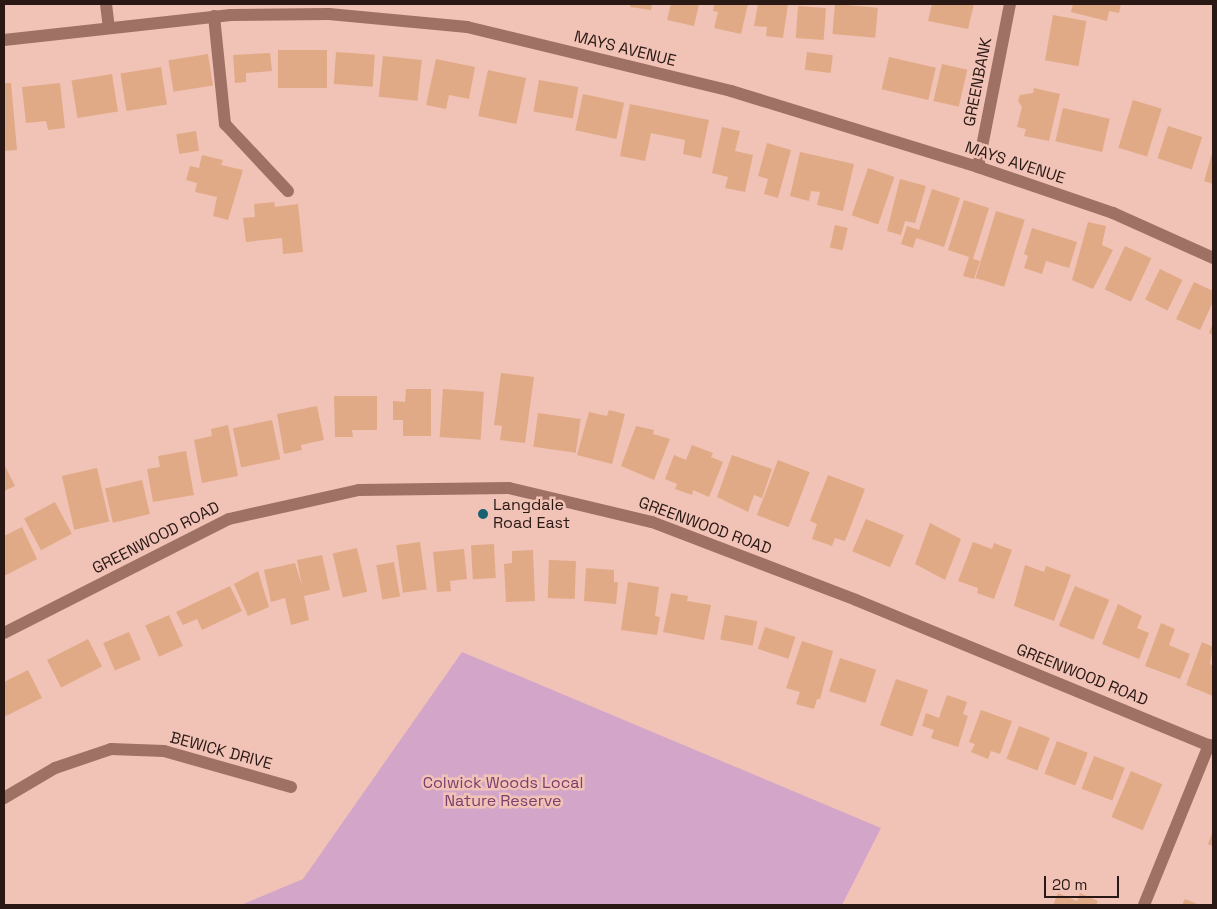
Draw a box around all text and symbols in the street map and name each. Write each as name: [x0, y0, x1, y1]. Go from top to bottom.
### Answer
street label: MAYS AVENUE: [572, 27, 678, 71]
street label: GREENBANK: [960, 36, 996, 128]
street label: MAYS AVENUE: [962, 138, 1068, 188]
street label: GREENWOOD ROAD: [636, 493, 774, 559]
place label: Langdale Road East: [493, 495, 570, 533]
street label: GREENWOOD ROAD: [89, 498, 223, 578]
marker: Langdale Road East: [477, 508, 489, 520]
street label: GREENWOOD ROAD: [1013, 640, 1151, 710]
street label: BEWICK DRIVE: [168, 728, 274, 774]
park label: Colwick Woods Local Nature Reserve: [423, 773, 583, 811]
scale bar: [1047, 866, 1122, 898]
text: 20 m: [1052, 875, 1087, 894]

